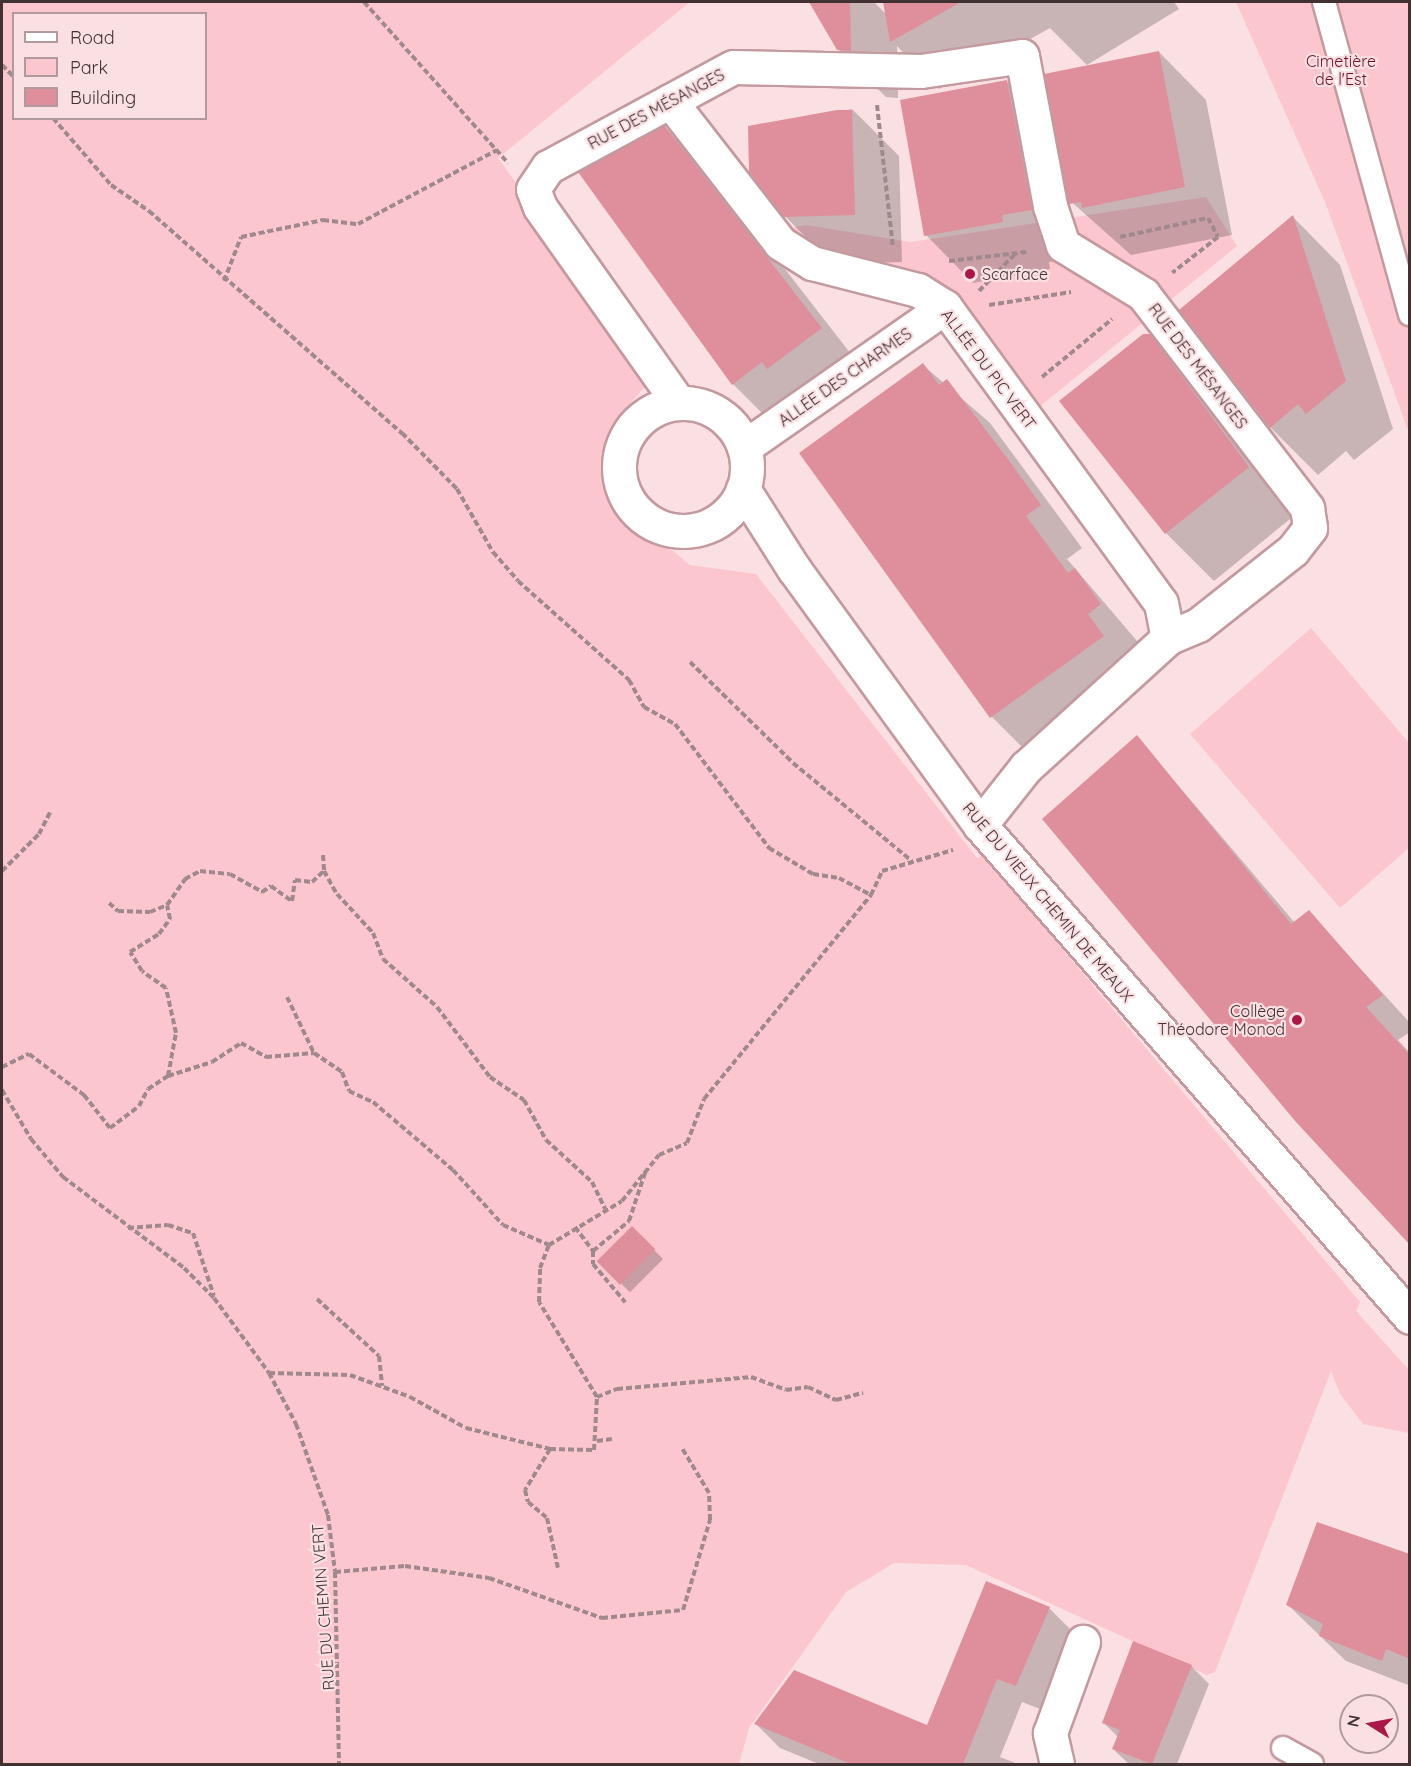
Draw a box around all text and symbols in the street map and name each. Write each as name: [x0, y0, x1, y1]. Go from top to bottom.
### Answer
legend: [12, 12, 207, 120]
text: Road: [70, 26, 115, 49]
park label: Cimetière de l'Est: [1306, 51, 1376, 89]
text: Park: [70, 56, 108, 79]
street label: RUE DES MÉSANGES: [584, 65, 728, 153]
text: Building: [70, 86, 136, 109]
place label: Scarface: [982, 264, 1048, 284]
marker: Scarface: [963, 267, 977, 281]
street label: RUE DES MÉSANGES: [1145, 300, 1251, 432]
street label: ALLÉE DU PIC VERT: [938, 305, 1040, 433]
street label: ALLÉE DES CHARMES: [775, 324, 915, 430]
street label: RUE DU VIEUX CHEMIN DE MEAUX: [959, 798, 1137, 1006]
place label: Collège Théodore Monod: [1157, 1001, 1285, 1039]
marker: Collège Théodore Monod: [1290, 1013, 1304, 1027]
street label: RUE DU CHEMIN VERT: [308, 1523, 338, 1691]
north arrow: [1339, 1694, 1399, 1754]
text: N: [1342, 1713, 1364, 1729]

